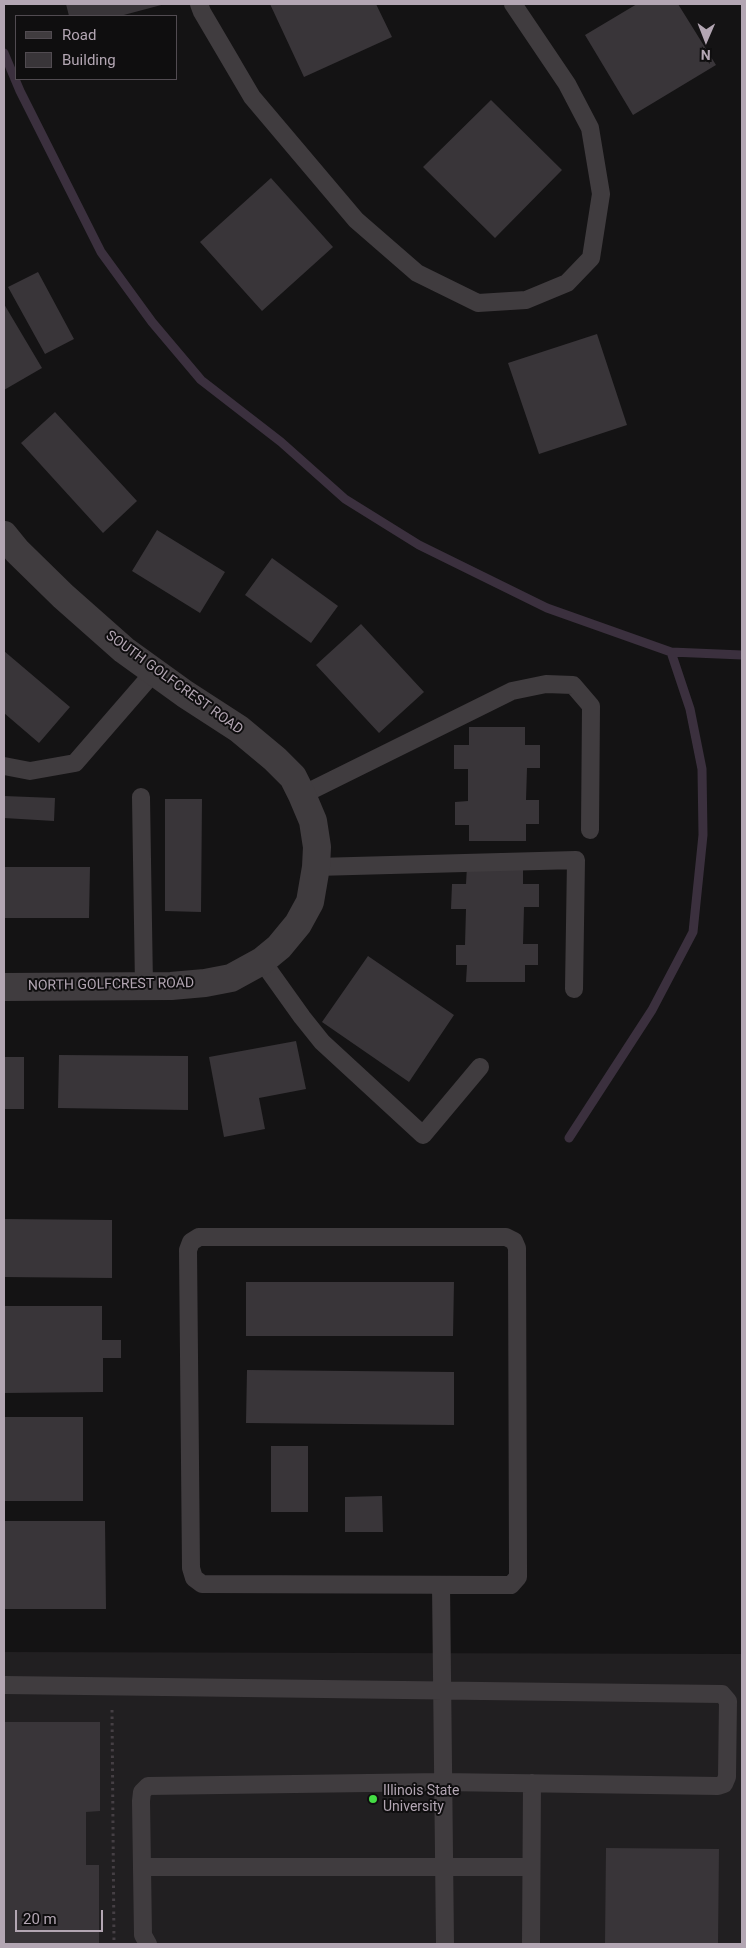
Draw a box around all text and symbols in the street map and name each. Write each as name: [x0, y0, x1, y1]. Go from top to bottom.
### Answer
legend: [15, 15, 178, 80]
north arrow: [681, 15, 731, 65]
text: Road: [62, 26, 96, 44]
text: N: [701, 47, 711, 63]
text: Building: [62, 51, 116, 69]
street label: SOUTH GOLFCREST ROAD: [102, 628, 246, 738]
street label: NORTH GOLFCREST ROAD: [28, 975, 194, 995]
place label: Illinois State University: [383, 1783, 459, 1815]
marker: Illinois State University: [367, 1793, 379, 1805]
scale bar: [18, 1900, 105, 1932]
text: 20 m: [23, 1910, 57, 1928]

